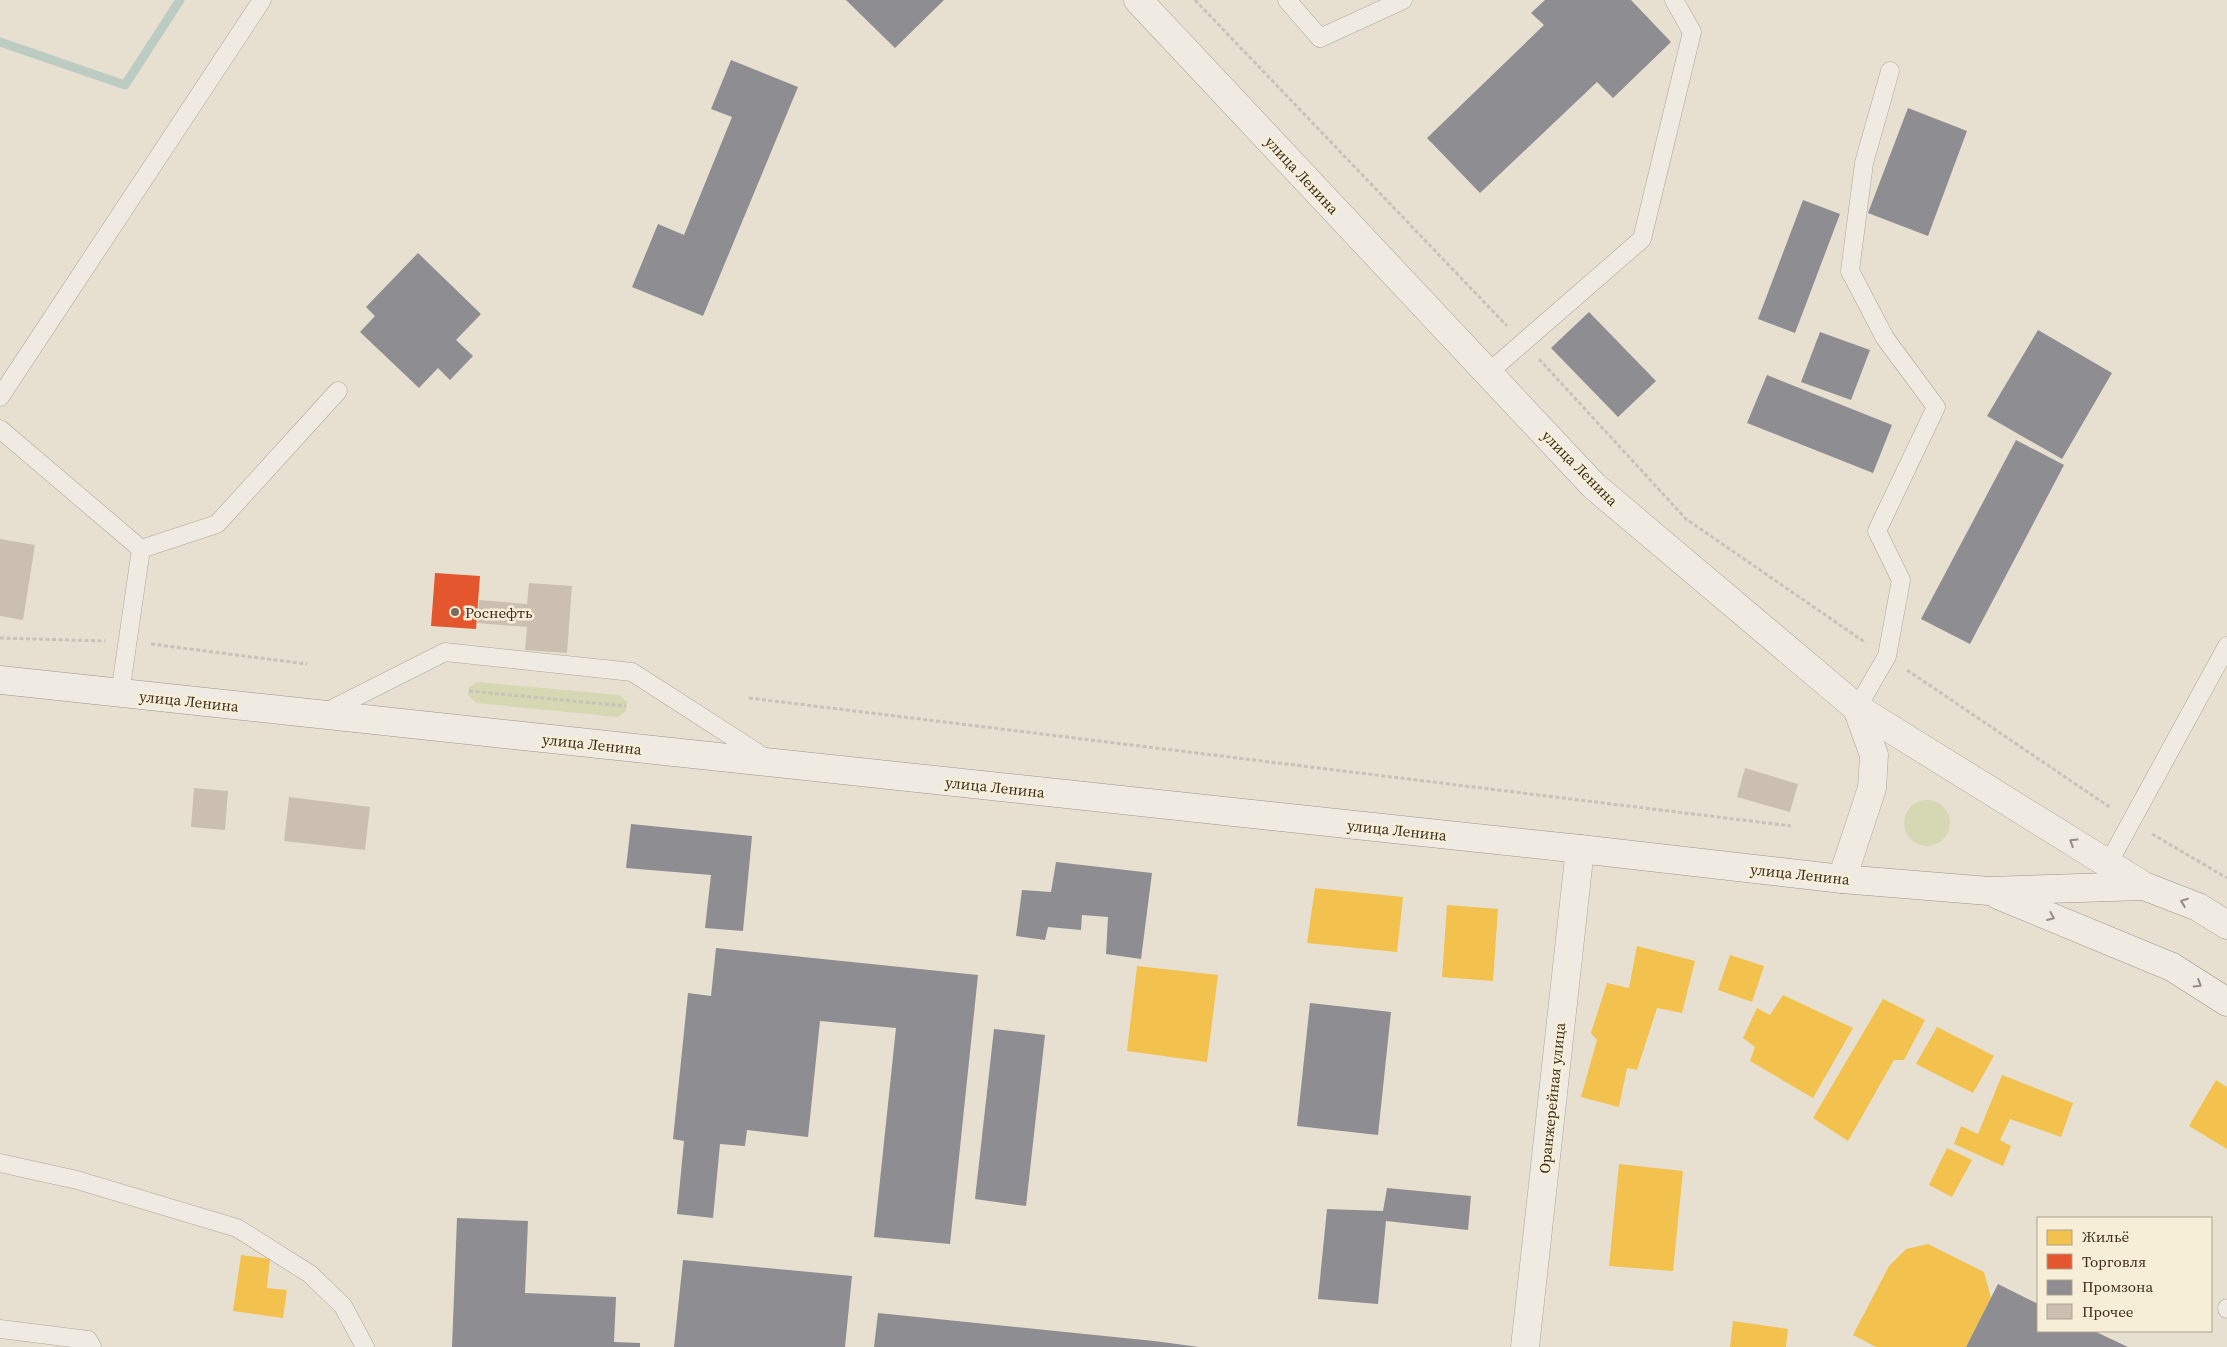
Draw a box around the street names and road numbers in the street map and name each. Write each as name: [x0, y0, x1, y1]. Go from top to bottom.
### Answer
street label: улица Ленина: [1260, 131, 1344, 219]
street label: улица Ленина: [1537, 425, 1623, 511]
street label: улица Ленина: [138, 685, 240, 717]
street label: улица Ленина: [541, 728, 643, 760]
street label: улица Ленина: [944, 771, 1046, 803]
street label: улица Ленина: [1346, 814, 1448, 846]
street label: улица Ленина: [1749, 858, 1851, 890]
street label: Оранжерейная улица: [1534, 1021, 1570, 1175]

